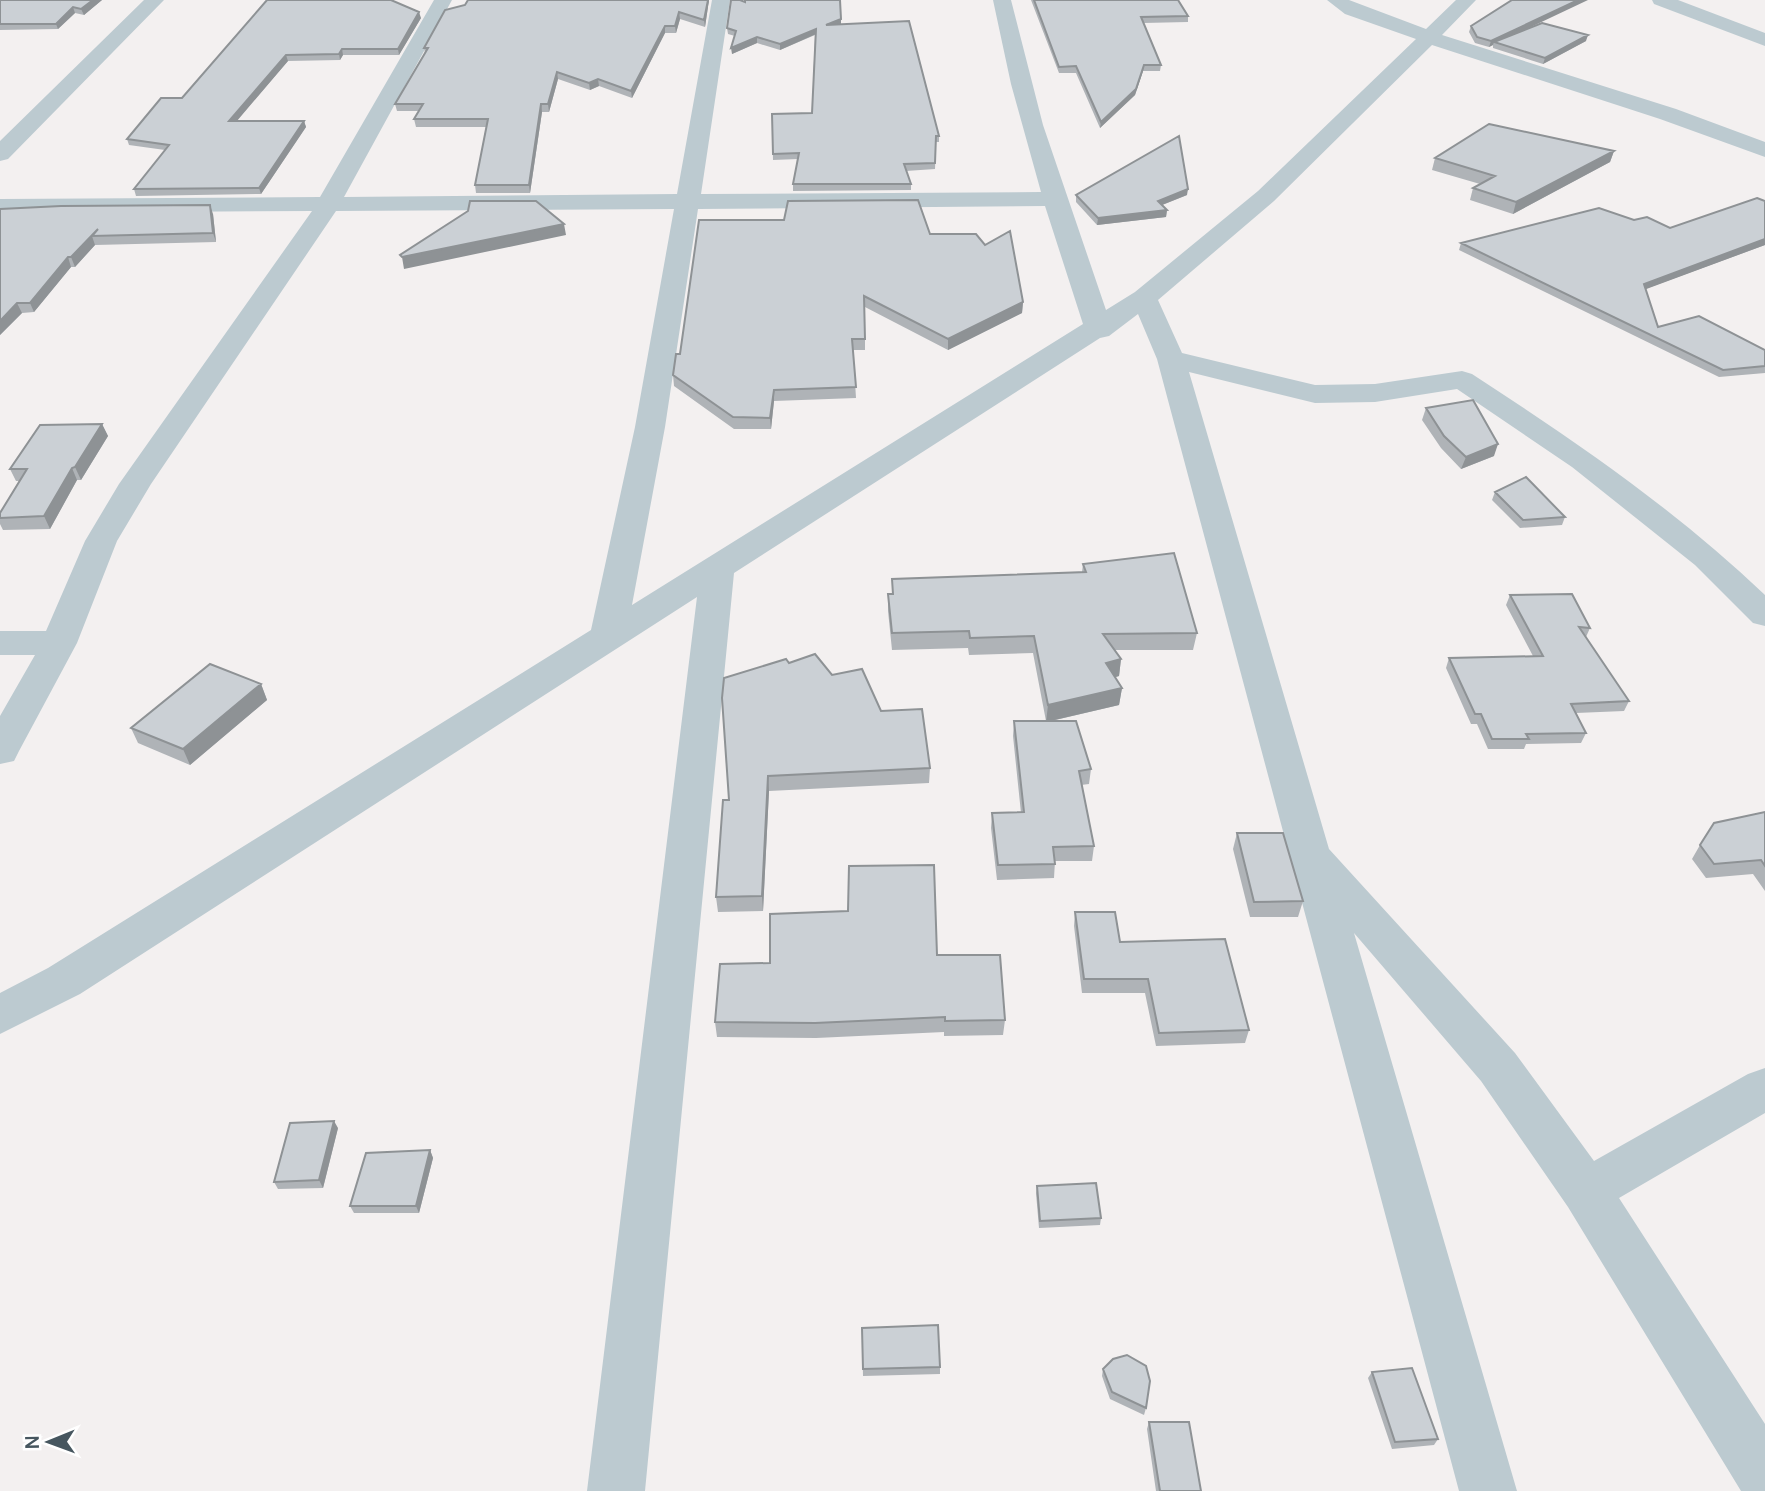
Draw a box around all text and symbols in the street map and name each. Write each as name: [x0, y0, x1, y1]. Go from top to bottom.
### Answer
north arrow: [14, 1407, 84, 1477]
text: N: [19, 1435, 45, 1449]

